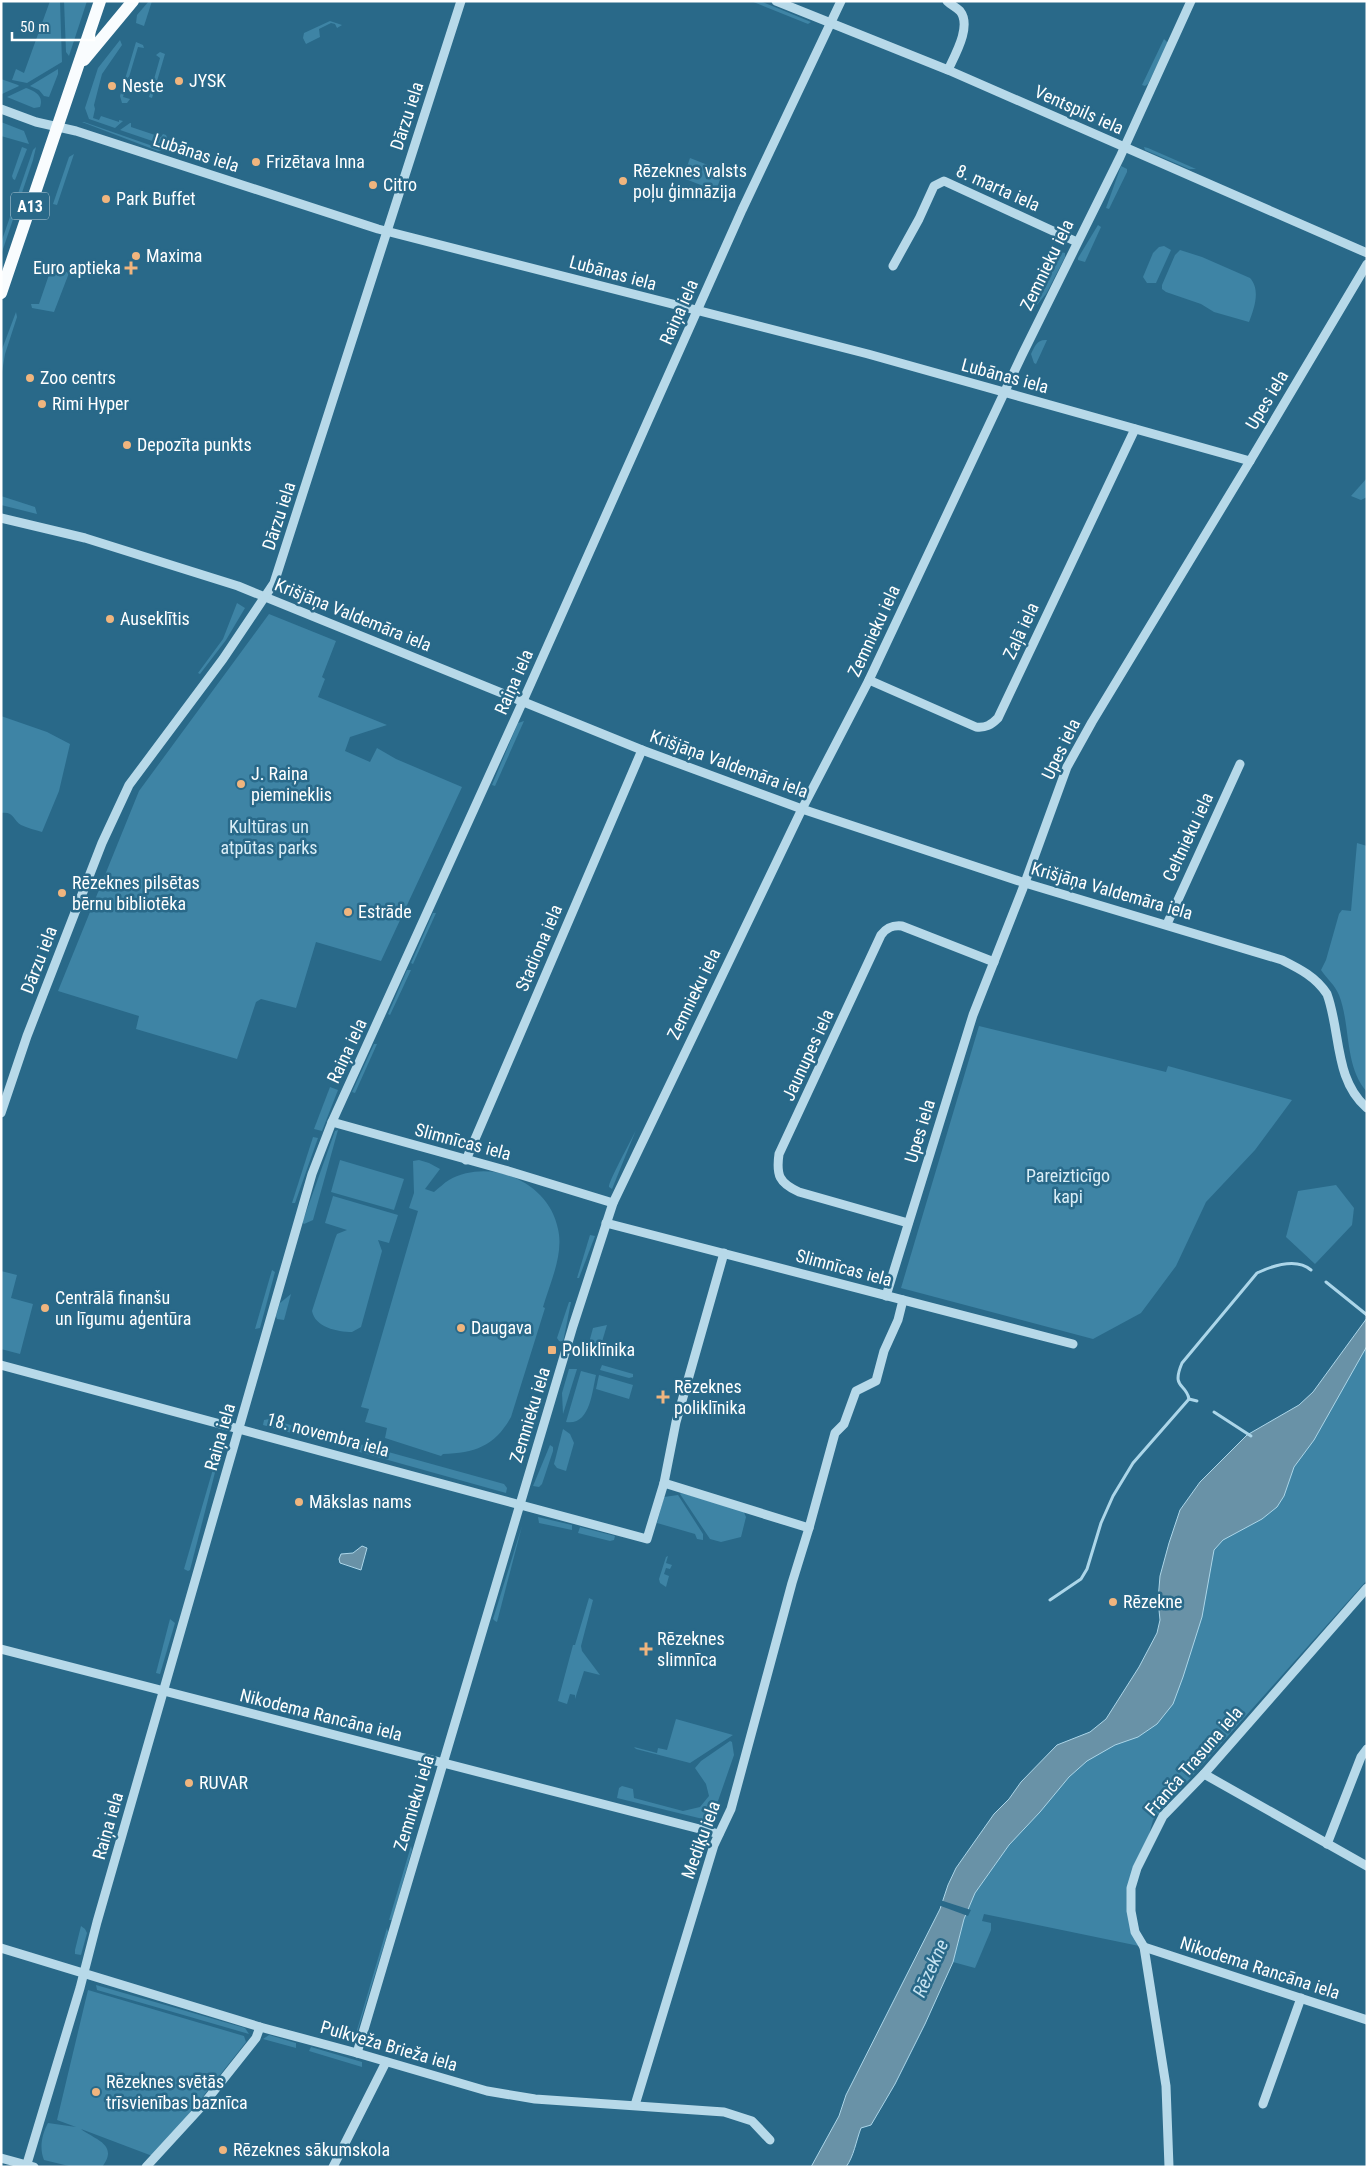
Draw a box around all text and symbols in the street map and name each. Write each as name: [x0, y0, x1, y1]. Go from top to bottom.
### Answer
scale bar: [12, 10, 95, 42]
text: 50 m: [20, 18, 50, 36]
place label: JYSK: [189, 70, 226, 91]
place label: Neste: [122, 75, 164, 96]
marker: JYSK: [173, 75, 185, 87]
street label: Dārzu iela: [386, 79, 427, 153]
marker: Neste: [106, 80, 118, 92]
street label: Ventspils iela: [1031, 81, 1127, 138]
street label: Lubānas iela: [150, 129, 242, 176]
place label: Frizētava Inna: [266, 151, 365, 172]
marker: Frizētava Inna: [250, 156, 262, 168]
place label: Rēzeknes valsts poļu ģimnāzija: [633, 160, 747, 203]
street label: 8. marta iela: [953, 160, 1043, 215]
place label: Citro: [383, 174, 417, 195]
marker: Rēzeknes valsts poļu ģimnāzija: [617, 175, 629, 187]
marker: Citro: [367, 179, 379, 191]
place label: Park Buffet: [116, 188, 196, 209]
road number: A13: [11, 192, 49, 220]
marker: Park Buffet: [100, 193, 112, 205]
street label: Zemnieku iela: [1015, 216, 1078, 314]
place label: Maxima: [146, 245, 202, 266]
marker: Maxima: [130, 250, 142, 262]
street label: Lubānas iela: [567, 251, 659, 294]
place label: Euro aptieka: [33, 257, 121, 278]
marker: Euro aptieka: [125, 262, 137, 274]
street label: Raiņa iela: [655, 276, 703, 348]
street label: Lubānas iela: [959, 354, 1051, 397]
street label: Upes iela: [1241, 366, 1292, 433]
place label: Zoo centrs: [40, 367, 116, 388]
marker: Zoo centrs: [24, 372, 36, 384]
place label: Rimi Hyper: [52, 393, 129, 414]
marker: Rimi Hyper: [36, 398, 48, 410]
place label: Depozīta punkts: [137, 434, 252, 455]
marker: Depozīta punkts: [121, 439, 133, 451]
street label: Dārzu iela: [258, 479, 299, 553]
street label: Krišjāņa Valdemāra iela: [271, 574, 435, 656]
street label: Zemnieku iela: [843, 582, 904, 680]
street label: Zaļā iela: [998, 599, 1044, 663]
place label: Auseklītis: [120, 608, 190, 629]
marker: Auseklītis: [104, 613, 116, 625]
street label: Raiņa iela: [490, 646, 538, 718]
street label: Upes iela: [1037, 715, 1084, 783]
street label: Krišjāņa Valdemāra iela: [647, 725, 811, 803]
place label: J. Raiņa piemineklis: [251, 763, 332, 805]
marker: J. Raiņa piemineklis: [235, 778, 247, 790]
street label: Celtnieku iela: [1158, 789, 1217, 885]
park label: Kultūras un atpūtas parks: [220, 816, 318, 858]
street label: Krišjāņa Valdemāra iela: [1029, 857, 1195, 925]
place label: Rēzeknes pilsētas bērnu bibliotēka: [72, 872, 200, 914]
marker: Rēzeknes pilsētas bērnu bibliotēka: [56, 887, 68, 899]
place label: Estrāde: [358, 901, 412, 922]
street label: Stadiona iela: [511, 901, 566, 994]
marker: Estrāde: [342, 906, 354, 918]
street label: Dārzu iela: [16, 923, 61, 996]
street label: Zemnieku iela: [662, 945, 725, 1043]
street label: Jaunupes iela: [777, 1006, 838, 1104]
street label: Raiņa iela: [322, 1015, 372, 1087]
street label: Upes iela: [900, 1097, 939, 1165]
street label: Slimnīcas iela: [413, 1119, 514, 1164]
park label: Pareizticīgo kapi: [1026, 1165, 1110, 1207]
street label: Slimnīcas iela: [794, 1245, 895, 1290]
place label: Centrālā finanšu un līgumu aģentūra: [55, 1287, 191, 1329]
marker: Centrālā finanšu un līgumu aģentūra: [39, 1302, 51, 1314]
place label: Daugava: [471, 1317, 532, 1338]
marker: Daugava: [455, 1322, 467, 1334]
place label: Poliklīnika: [562, 1339, 635, 1360]
marker: Poliklīnika: [546, 1344, 558, 1356]
street label: Zemnieku iela: [505, 1365, 554, 1465]
place label: Rēzeknes poliklīnika: [674, 1376, 746, 1418]
marker: Rēzeknes poliklīnika: [656, 1390, 670, 1404]
street label: Raiņa iela: [200, 1401, 240, 1473]
street label: 18. novembra iela: [265, 1408, 392, 1461]
place label: Mākslas nams: [309, 1491, 412, 1512]
marker: Mākslas nams: [293, 1496, 305, 1508]
place label: Rēzekne: [1123, 1591, 1182, 1612]
marker: Rēzekne: [1107, 1596, 1119, 1608]
place label: Rēzeknes slimnīca: [657, 1628, 725, 1670]
marker: Rēzeknes slimnīca: [639, 1642, 653, 1656]
street label: Nikodema Rancāna iela: [238, 1684, 405, 1745]
street label: Franča Trasuna iela: [1140, 1702, 1247, 1820]
street label: Zemnieku iela: [389, 1753, 438, 1853]
place label: RUVAR: [199, 1772, 248, 1793]
marker: RUVAR: [183, 1777, 195, 1789]
street label: Raiņa iela: [88, 1790, 128, 1862]
street label: Mediķu iela: [677, 1798, 725, 1882]
street label: Nikodema Rancāna iela: [1178, 1932, 1343, 2003]
water label: Rēzekne: [908, 1936, 953, 2001]
street label: Pulkveža Brieža iela: [318, 2016, 460, 2075]
place label: Rēzeknes svētās trīsvienības baznīca: [106, 2071, 248, 2113]
marker: Rēzeknes svētās trīsvienības baznīca: [90, 2086, 102, 2098]
place label: Rēzeknes sākumskola: [233, 2139, 390, 2160]
marker: Rēzeknes sākumskola: [217, 2144, 229, 2156]

